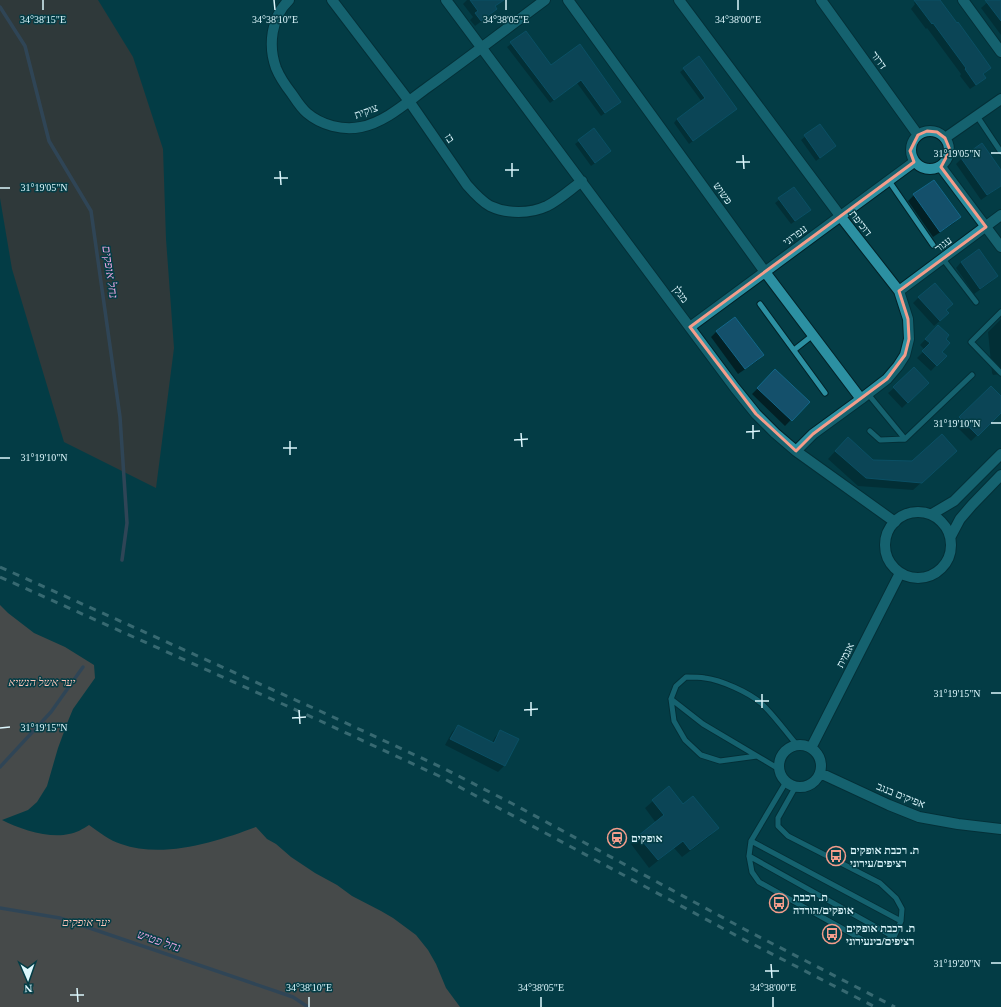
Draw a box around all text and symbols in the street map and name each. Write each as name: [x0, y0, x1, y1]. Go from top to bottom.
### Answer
text: 34°38'15"E: [20, 14, 66, 25]
text: 34°38'10"E: [252, 14, 298, 25]
text: 34°38'05"E: [483, 14, 529, 25]
text: 34°38'00"E: [715, 14, 761, 25]
street label: דרור: [869, 49, 889, 71]
street label: צוקית: [353, 101, 380, 121]
street label: בז: [443, 131, 457, 145]
text: 31°19'05"N: [933, 148, 981, 159]
street label: פשוש: [711, 180, 735, 206]
text: 31°19'05"N: [20, 182, 68, 193]
street label: דוכיפת: [847, 208, 875, 238]
street label: עפרוני: [781, 222, 809, 248]
street label: עגור: [932, 234, 954, 254]
water label: נחל אופקים: [99, 245, 121, 299]
street label: מגלן: [671, 283, 691, 305]
text: 31°19'10"N: [933, 418, 981, 429]
text: 31°19'10"N: [20, 452, 68, 463]
street label: אגמית: [834, 640, 857, 669]
park label: יער אשל הנשיא: [9, 676, 76, 688]
text: 31°19'15"N: [933, 688, 981, 699]
text: 31°19'15"N: [20, 722, 68, 733]
street label: אפיקים בנגב: [875, 780, 927, 810]
station icon: אופקים: [606, 827, 628, 849]
place label: אופקים: [631, 832, 663, 844]
place label: ת. רכבת אופקים רציפים/עירוני: [850, 844, 919, 869]
bus stop icon: ת. רכבת אופקים רציפים/עירוני: [825, 845, 847, 867]
place label: ת. רכבת אופקים/הורדה: [793, 891, 854, 916]
bus stop icon: ת. רכבת אופקים/הורדה: [768, 892, 790, 914]
park label: יער אופקים: [62, 916, 110, 929]
place label: ת. רכבת אופקים רציפים/בינעירוני: [846, 922, 915, 947]
bus stop icon: ת. רכבת אופקים רציפים/בינעירוני: [821, 923, 843, 945]
water label: נחל פטיש: [136, 927, 183, 955]
text: 31°19'20"N: [933, 958, 981, 969]
north arrow: [8, 959, 48, 999]
text: 34°38'10"E: [286, 982, 332, 993]
text: 34°38'05"E: [518, 982, 564, 993]
text: 34°38'00"E: [750, 982, 796, 993]
text: N: [24, 983, 33, 995]

